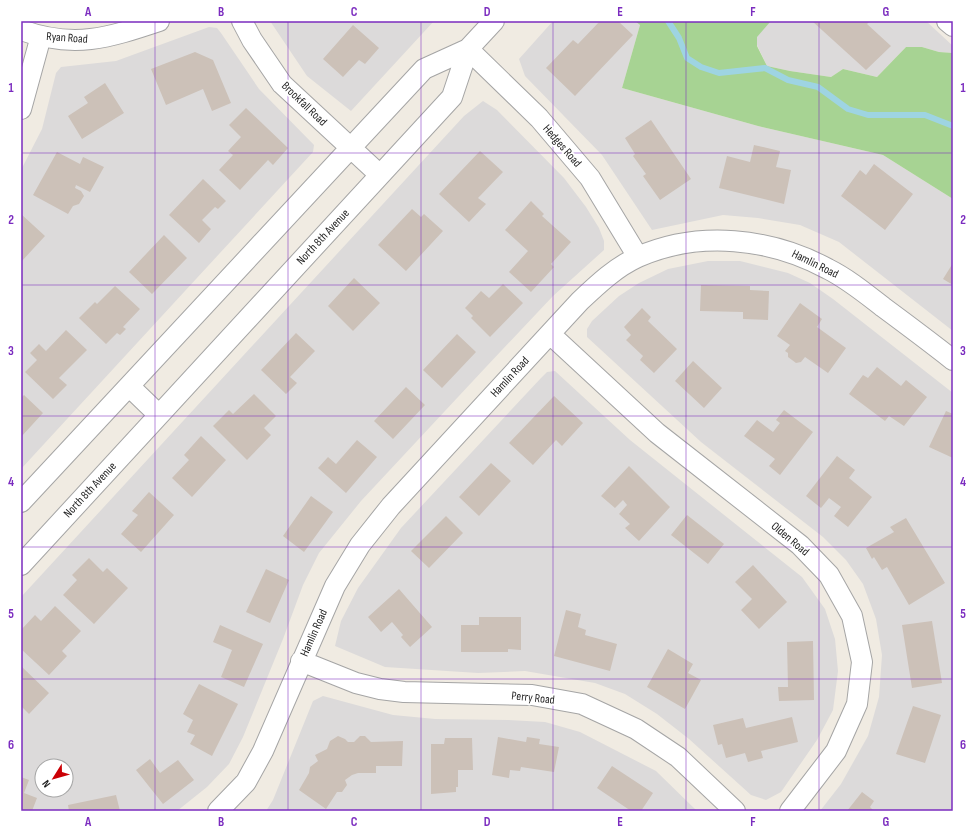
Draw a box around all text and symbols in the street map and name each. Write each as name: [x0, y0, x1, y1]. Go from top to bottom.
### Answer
text: A: [84, 4, 92, 20]
text: B: [218, 4, 224, 20]
text: C: [351, 4, 358, 20]
text: D: [484, 4, 491, 20]
text: E: [617, 4, 623, 20]
text: F: [750, 4, 756, 20]
text: G: [883, 4, 890, 20]
street label: Ryan Road: [46, 29, 88, 47]
street label: Brookfall Road: [278, 79, 330, 129]
text: 1: [8, 80, 14, 96]
text: 1: [960, 80, 966, 96]
street label: Hedges Road: [539, 122, 585, 170]
street label: North 8th Avenue: [293, 206, 353, 268]
text: 2: [8, 212, 14, 228]
text: 2: [960, 212, 966, 228]
street label: Hamlin Road: [789, 246, 841, 282]
text: 3: [8, 343, 14, 359]
text: 3: [960, 343, 966, 359]
street label: Hamlin Road: [487, 354, 533, 400]
street label: North 8th Avenue: [60, 459, 120, 521]
text: 4: [8, 474, 14, 490]
text: 4: [960, 474, 966, 490]
street label: Olden Road: [768, 519, 812, 559]
text: 5: [8, 606, 14, 622]
text: 5: [960, 606, 966, 622]
street label: Hamlin Road: [297, 607, 331, 659]
street label: Perry Road: [511, 688, 555, 708]
text: 6: [8, 737, 14, 753]
text: 6: [960, 737, 966, 753]
north arrow: [34, 758, 74, 798]
text: N: [39, 777, 53, 790]
text: A: [84, 814, 92, 830]
text: B: [218, 814, 224, 830]
text: C: [351, 814, 358, 830]
text: D: [484, 814, 491, 830]
text: E: [617, 814, 623, 830]
text: F: [750, 814, 756, 830]
text: G: [883, 814, 890, 830]

